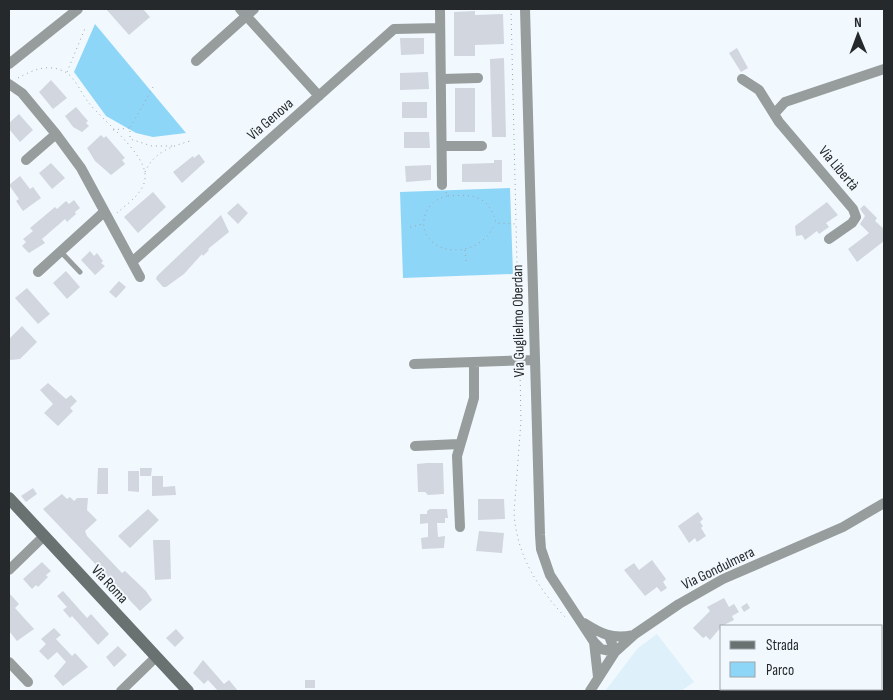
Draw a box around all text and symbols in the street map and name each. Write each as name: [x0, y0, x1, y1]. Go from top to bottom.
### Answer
north arrow: [833, 10, 883, 60]
text: N: [854, 14, 862, 31]
street label: Via Genova: [243, 94, 298, 145]
street label: Via Libertà: [814, 142, 863, 195]
street label: Via Guglielmo Oberdan: [508, 265, 529, 377]
street label: Via Gondulmera: [679, 543, 758, 594]
street label: Via Roma: [87, 561, 132, 608]
legend: [720, 625, 883, 690]
text: Strada: [766, 636, 799, 655]
text: Parco: [766, 661, 794, 680]

